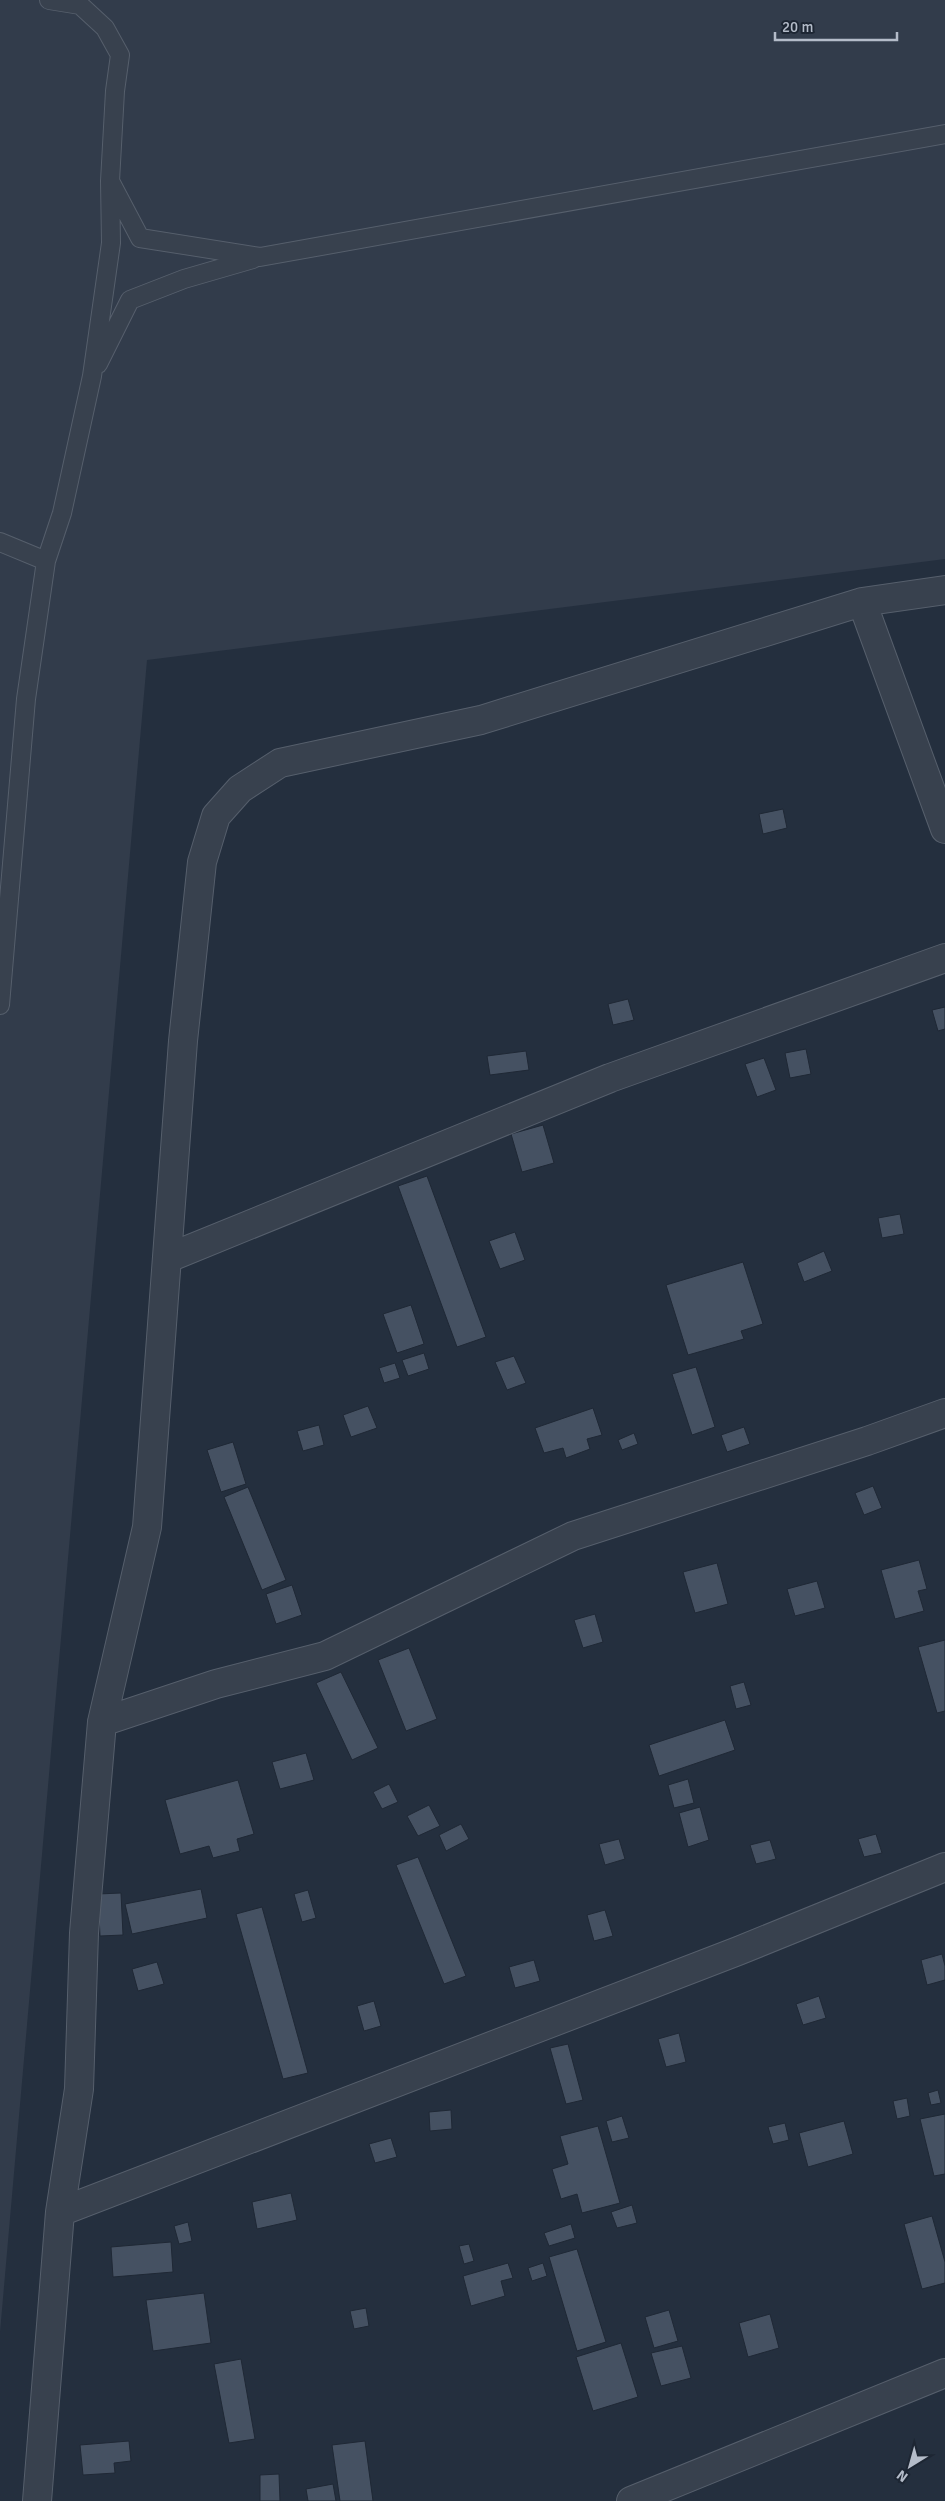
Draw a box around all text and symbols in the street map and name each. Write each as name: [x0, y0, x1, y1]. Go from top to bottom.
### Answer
scale bar: [775, 10, 898, 42]
text: 20 m: [782, 18, 813, 36]
north arrow: [885, 2441, 935, 2491]
text: N: [893, 2466, 911, 2486]

